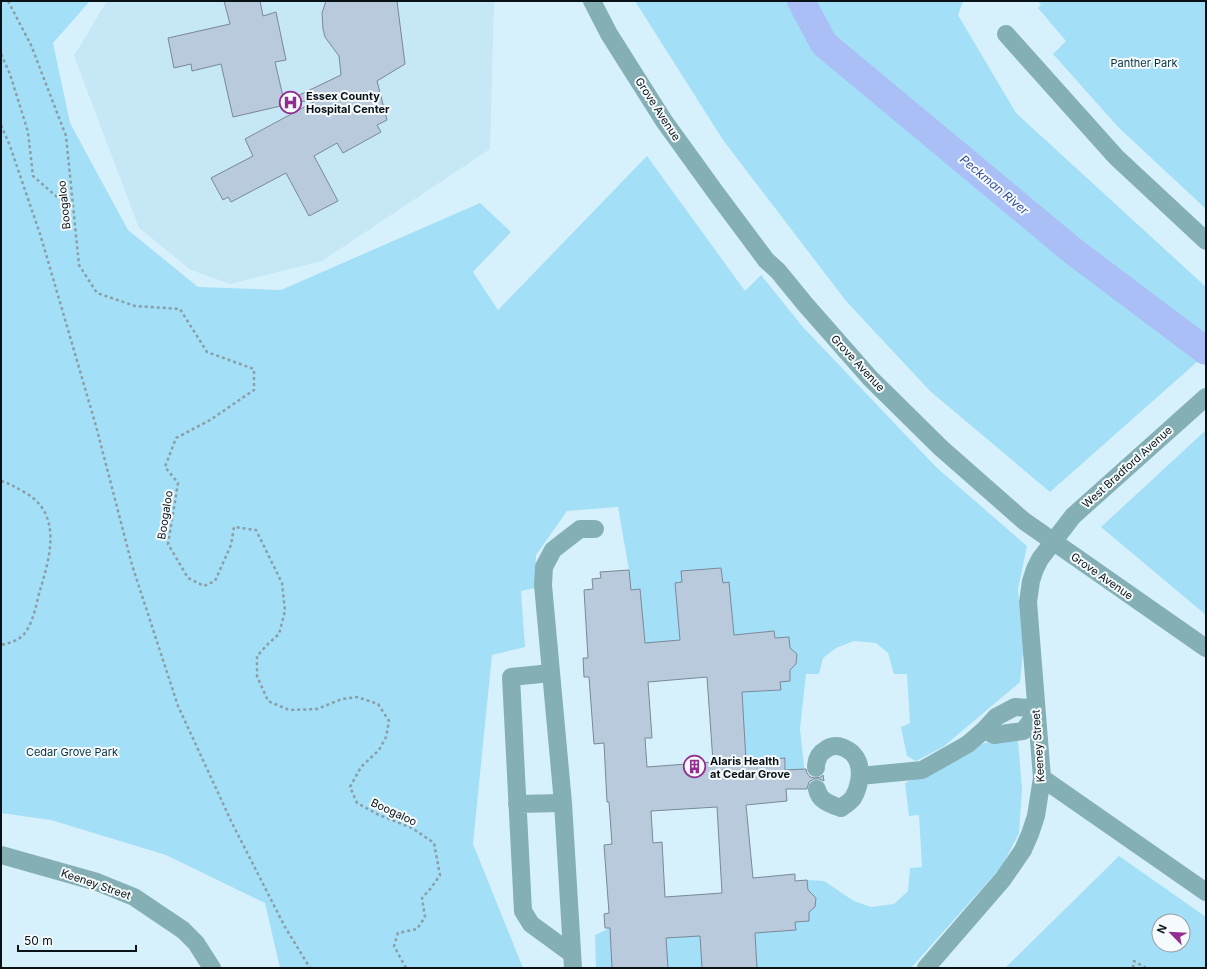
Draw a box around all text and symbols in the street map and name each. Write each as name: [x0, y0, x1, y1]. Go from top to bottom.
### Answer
park label: Panther Park: [1110, 56, 1178, 70]
street label: Grove Avenue: [632, 75, 684, 143]
hospital icon: Essex County Hospital Center: [278, 89, 304, 115]
place label: Essex County Hospital Center: [306, 89, 390, 116]
water label: Peckman River: [957, 152, 1032, 218]
street label: Boogaloo: [54, 179, 74, 230]
street label: Grove Avenue: [828, 332, 888, 394]
street label: West Bradford Avenue: [1079, 423, 1175, 511]
street label: Boogaloo: [154, 489, 176, 540]
street label: Grove Avenue: [1068, 549, 1136, 603]
street label: Keeney Street: [1028, 709, 1048, 783]
park label: Cedar Grove Park: [26, 745, 118, 759]
building icon: Alaris Health at Cedar Grove: [682, 754, 708, 780]
place label: Alaris Health at Cedar Grove: [710, 754, 791, 781]
street label: Boogaloo: [369, 795, 420, 829]
street label: Keeney Street: [59, 866, 133, 903]
north arrow: [1151, 913, 1191, 953]
text: N: [1154, 922, 1170, 936]
scale bar: [18, 927, 136, 953]
text: 50 m: [24, 933, 53, 948]

